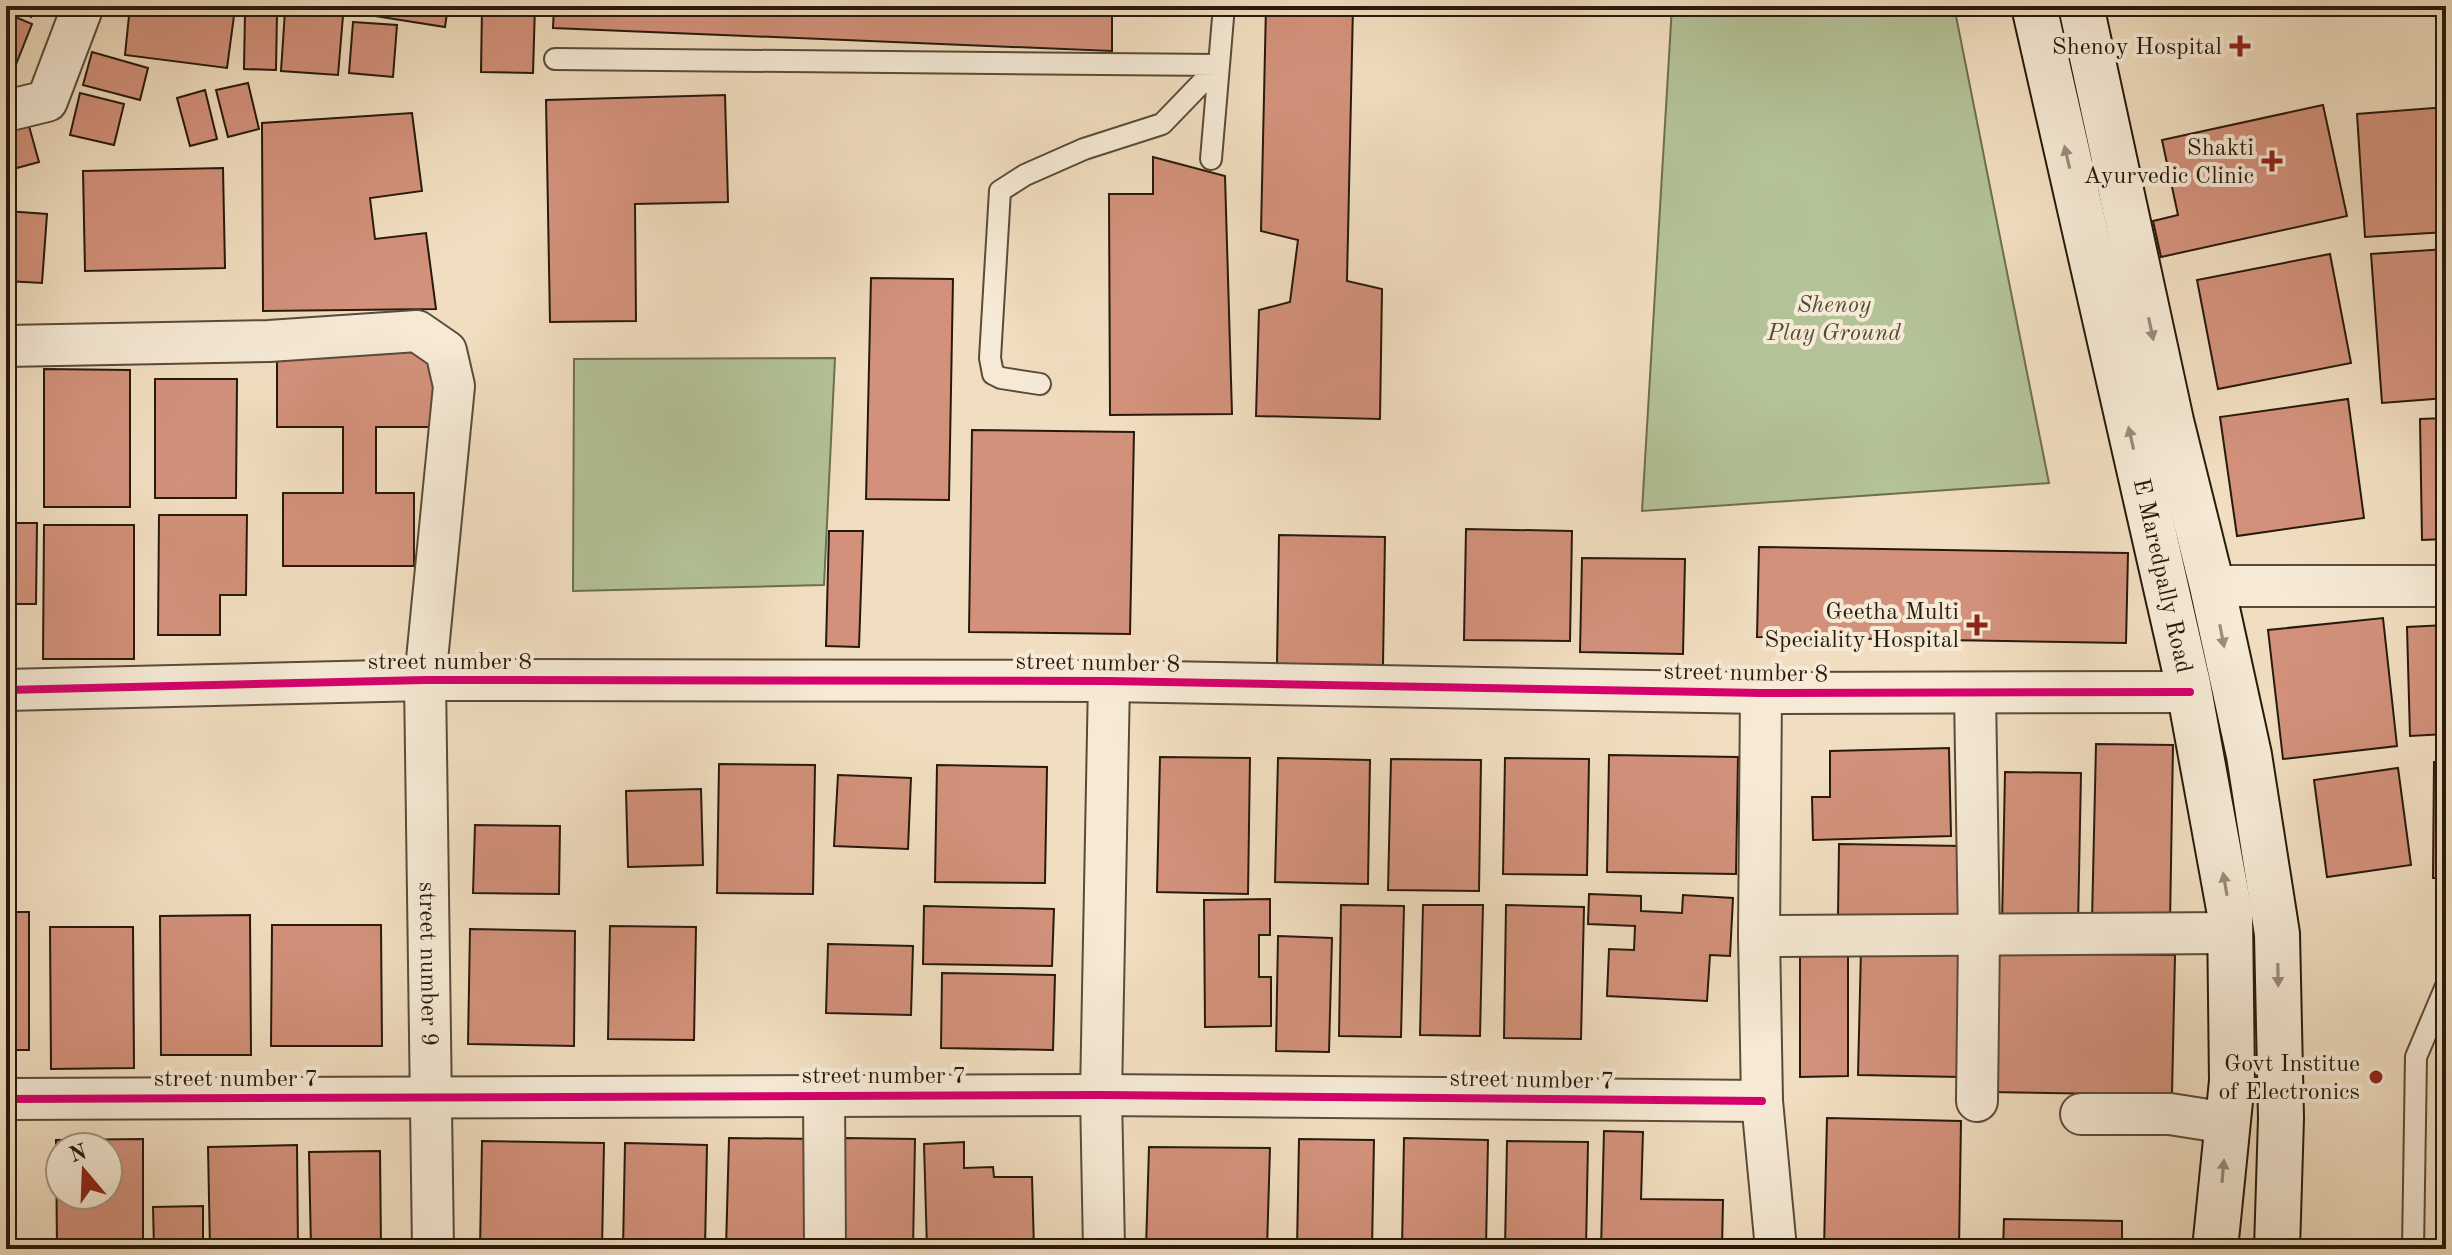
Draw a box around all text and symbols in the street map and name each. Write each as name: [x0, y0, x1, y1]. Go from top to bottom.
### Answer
marker: Shenoy Hospital: [2229, 35, 2251, 57]
place label: Shenoy Hospital: [2052, 36, 2222, 60]
place label: Shakti Ayurvedic Clinic: [2084, 137, 2254, 189]
one-way arrow: [2060, 145, 2072, 170]
marker: Shakti Ayurvedic Clinic: [2261, 150, 2283, 172]
park label: Shenoy Play Ground: [1766, 294, 1901, 346]
one-way arrow: [2145, 316, 2158, 341]
one-way arrow: [2124, 425, 2137, 450]
street label: E Maredpally Road: [2128, 476, 2195, 676]
place label: Geetha Multi Speciality Hospital: [1764, 601, 1959, 653]
marker: Geetha Multi Speciality Hospital: [1966, 614, 1988, 636]
one-way arrow: [2216, 624, 2229, 649]
street label: street number 8: [368, 651, 532, 675]
street label: street number 8: [1016, 651, 1180, 677]
street label: street number 8: [1664, 661, 1828, 687]
one-way arrow: [2218, 872, 2230, 897]
street label: street number 9: [414, 882, 440, 1047]
one-way arrow: [2272, 963, 2285, 988]
place label: Govt Institue of Electronics: [2218, 1053, 2360, 1105]
street label: street number 7: [802, 1065, 966, 1089]
street label: street number 7: [154, 1068, 318, 1092]
street label: street number 7: [1450, 1068, 1614, 1094]
marker: Govt Institue of Electronics: [2367, 1068, 2385, 1086]
north arrow: [44, 1131, 124, 1211]
text: N: [67, 1141, 90, 1167]
one-way arrow: [2216, 1158, 2229, 1183]

